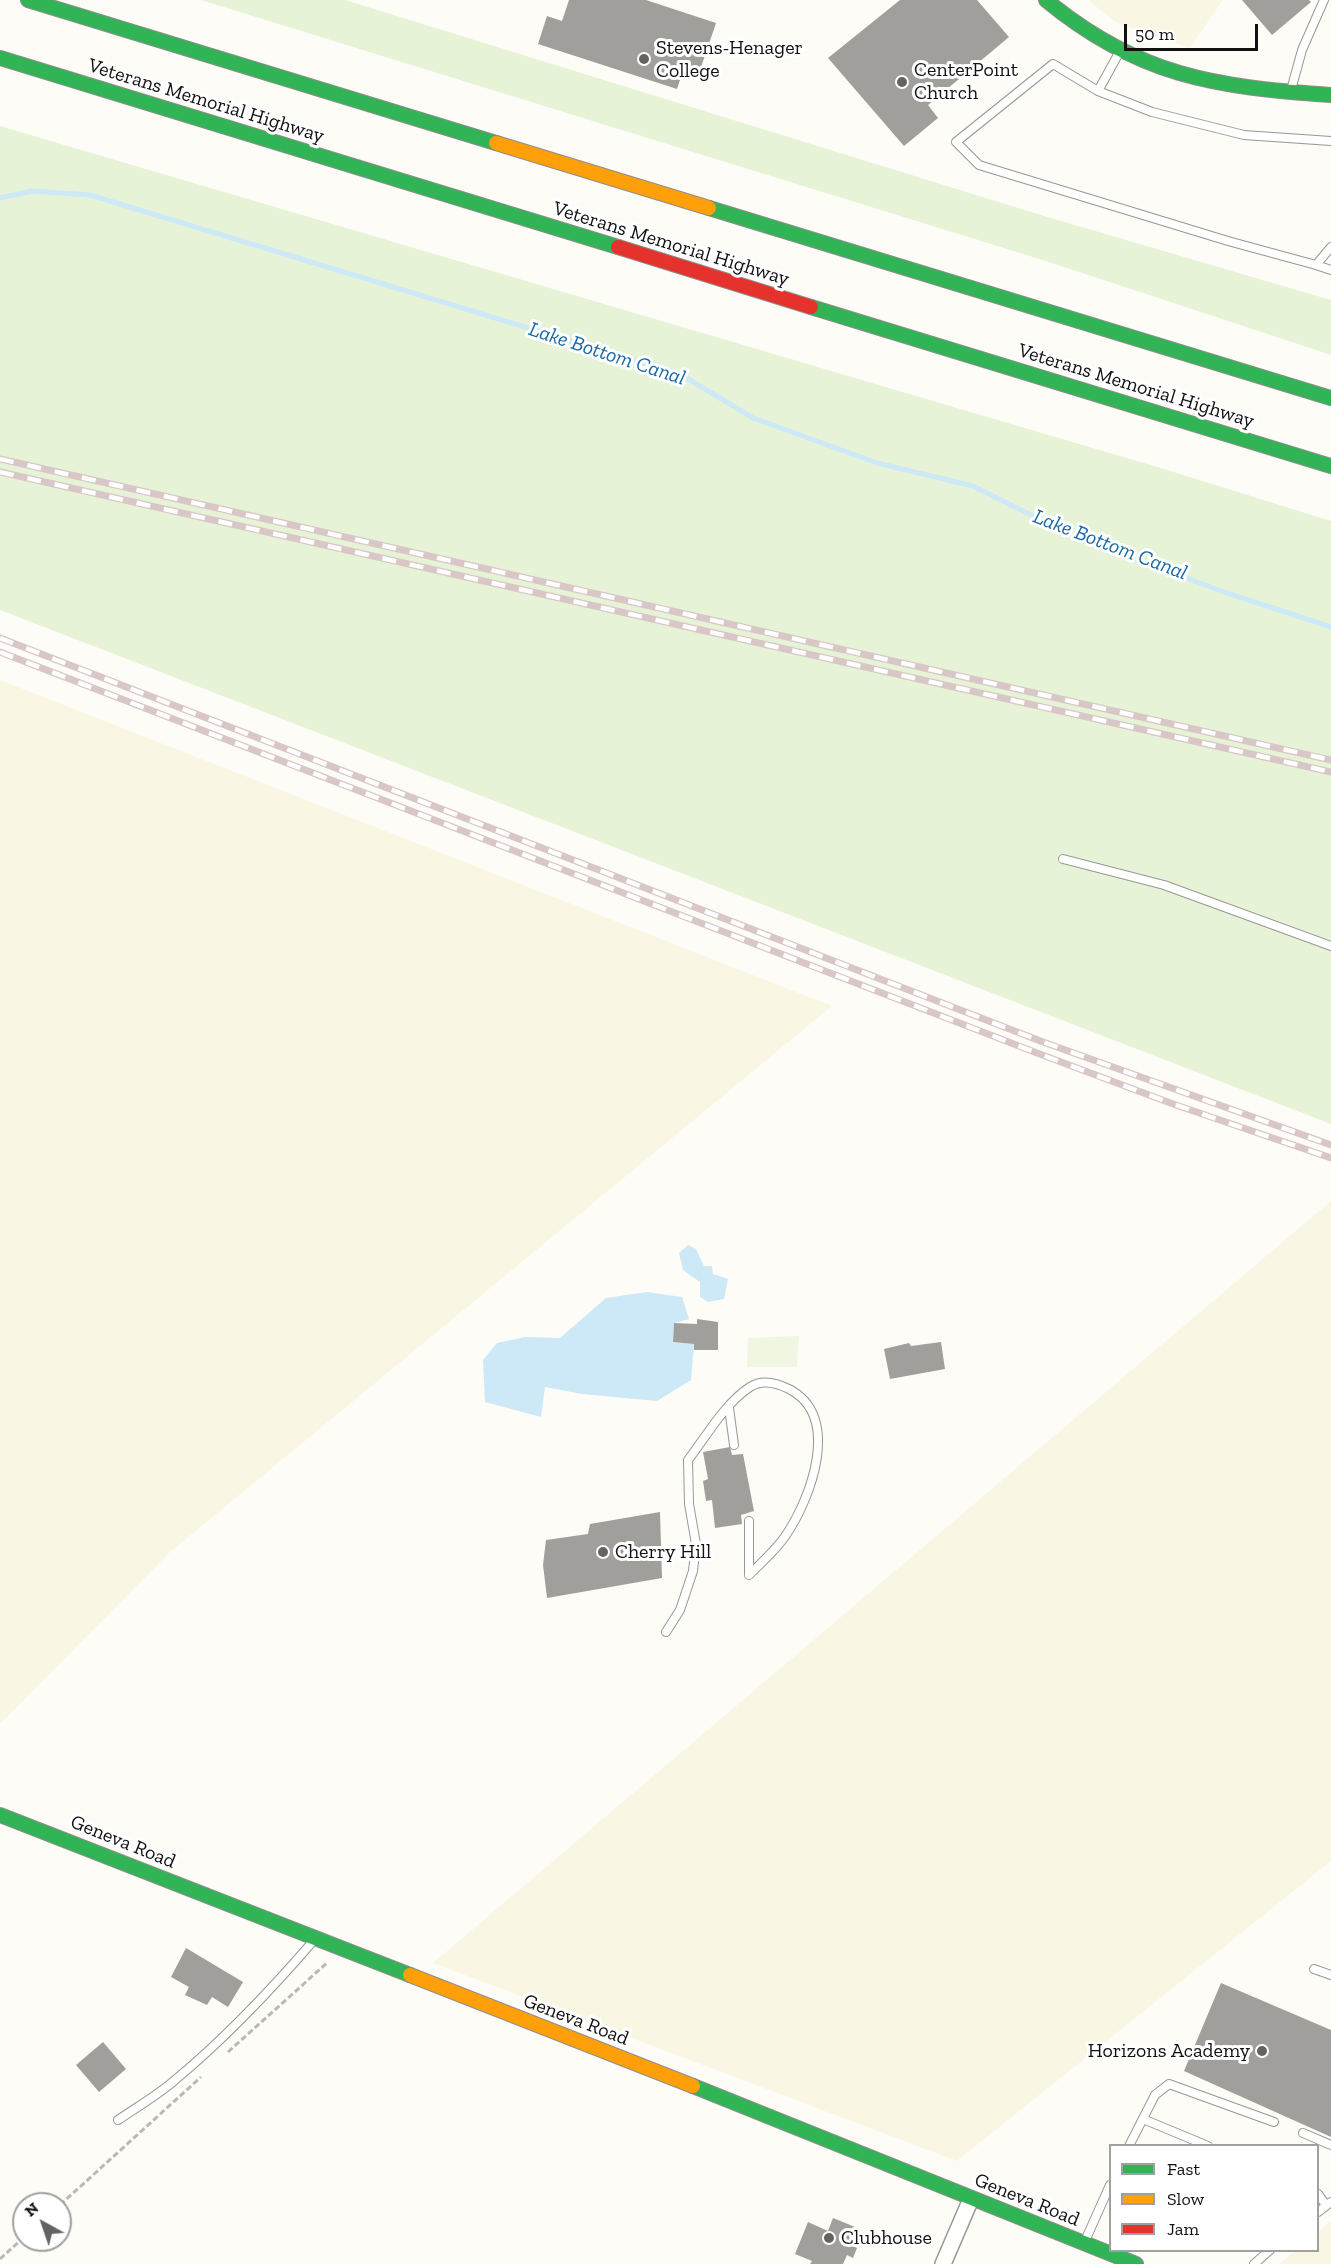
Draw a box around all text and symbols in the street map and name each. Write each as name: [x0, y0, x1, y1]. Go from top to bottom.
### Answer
scale bar: [1127, 12, 1260, 50]
text: 50 m: [1135, 23, 1174, 45]
place label: Stevens-Henager College: [656, 36, 803, 83]
marker: Stevens-Henager College: [637, 52, 651, 66]
street label: Veterans Memorial Highway: [85, 54, 327, 148]
place label: CenterPoint Church: [914, 58, 1018, 105]
marker: CenterPoint Church: [895, 75, 909, 89]
street label: Veterans Memorial Highway: [550, 197, 792, 291]
water label: Lake Bottom Canal: [526, 317, 688, 391]
street label: Veterans Memorial Highway: [1015, 339, 1257, 433]
water label: Lake Bottom Canal: [1029, 504, 1191, 586]
place label: Cherry Hill: [615, 1540, 711, 1564]
marker: Cherry Hill: [596, 1545, 610, 1559]
street label: Geneva Road: [67, 1810, 179, 1874]
street label: Geneva Road: [520, 1989, 632, 2051]
place label: Horizons Academy: [1088, 2039, 1250, 2063]
marker: Horizons Academy: [1255, 2044, 1269, 2058]
legend: [1109, 2144, 1319, 2252]
text: Fast: [1167, 2158, 1200, 2180]
street label: Geneva Road: [971, 2168, 1083, 2232]
text: Slow: [1167, 2188, 1204, 2210]
north arrow: [12, 2192, 72, 2252]
text: N: [21, 2198, 42, 2221]
text: Jam: [1167, 2218, 1199, 2240]
place label: Clubhouse: [841, 2226, 932, 2250]
marker: Clubhouse: [822, 2231, 836, 2245]

